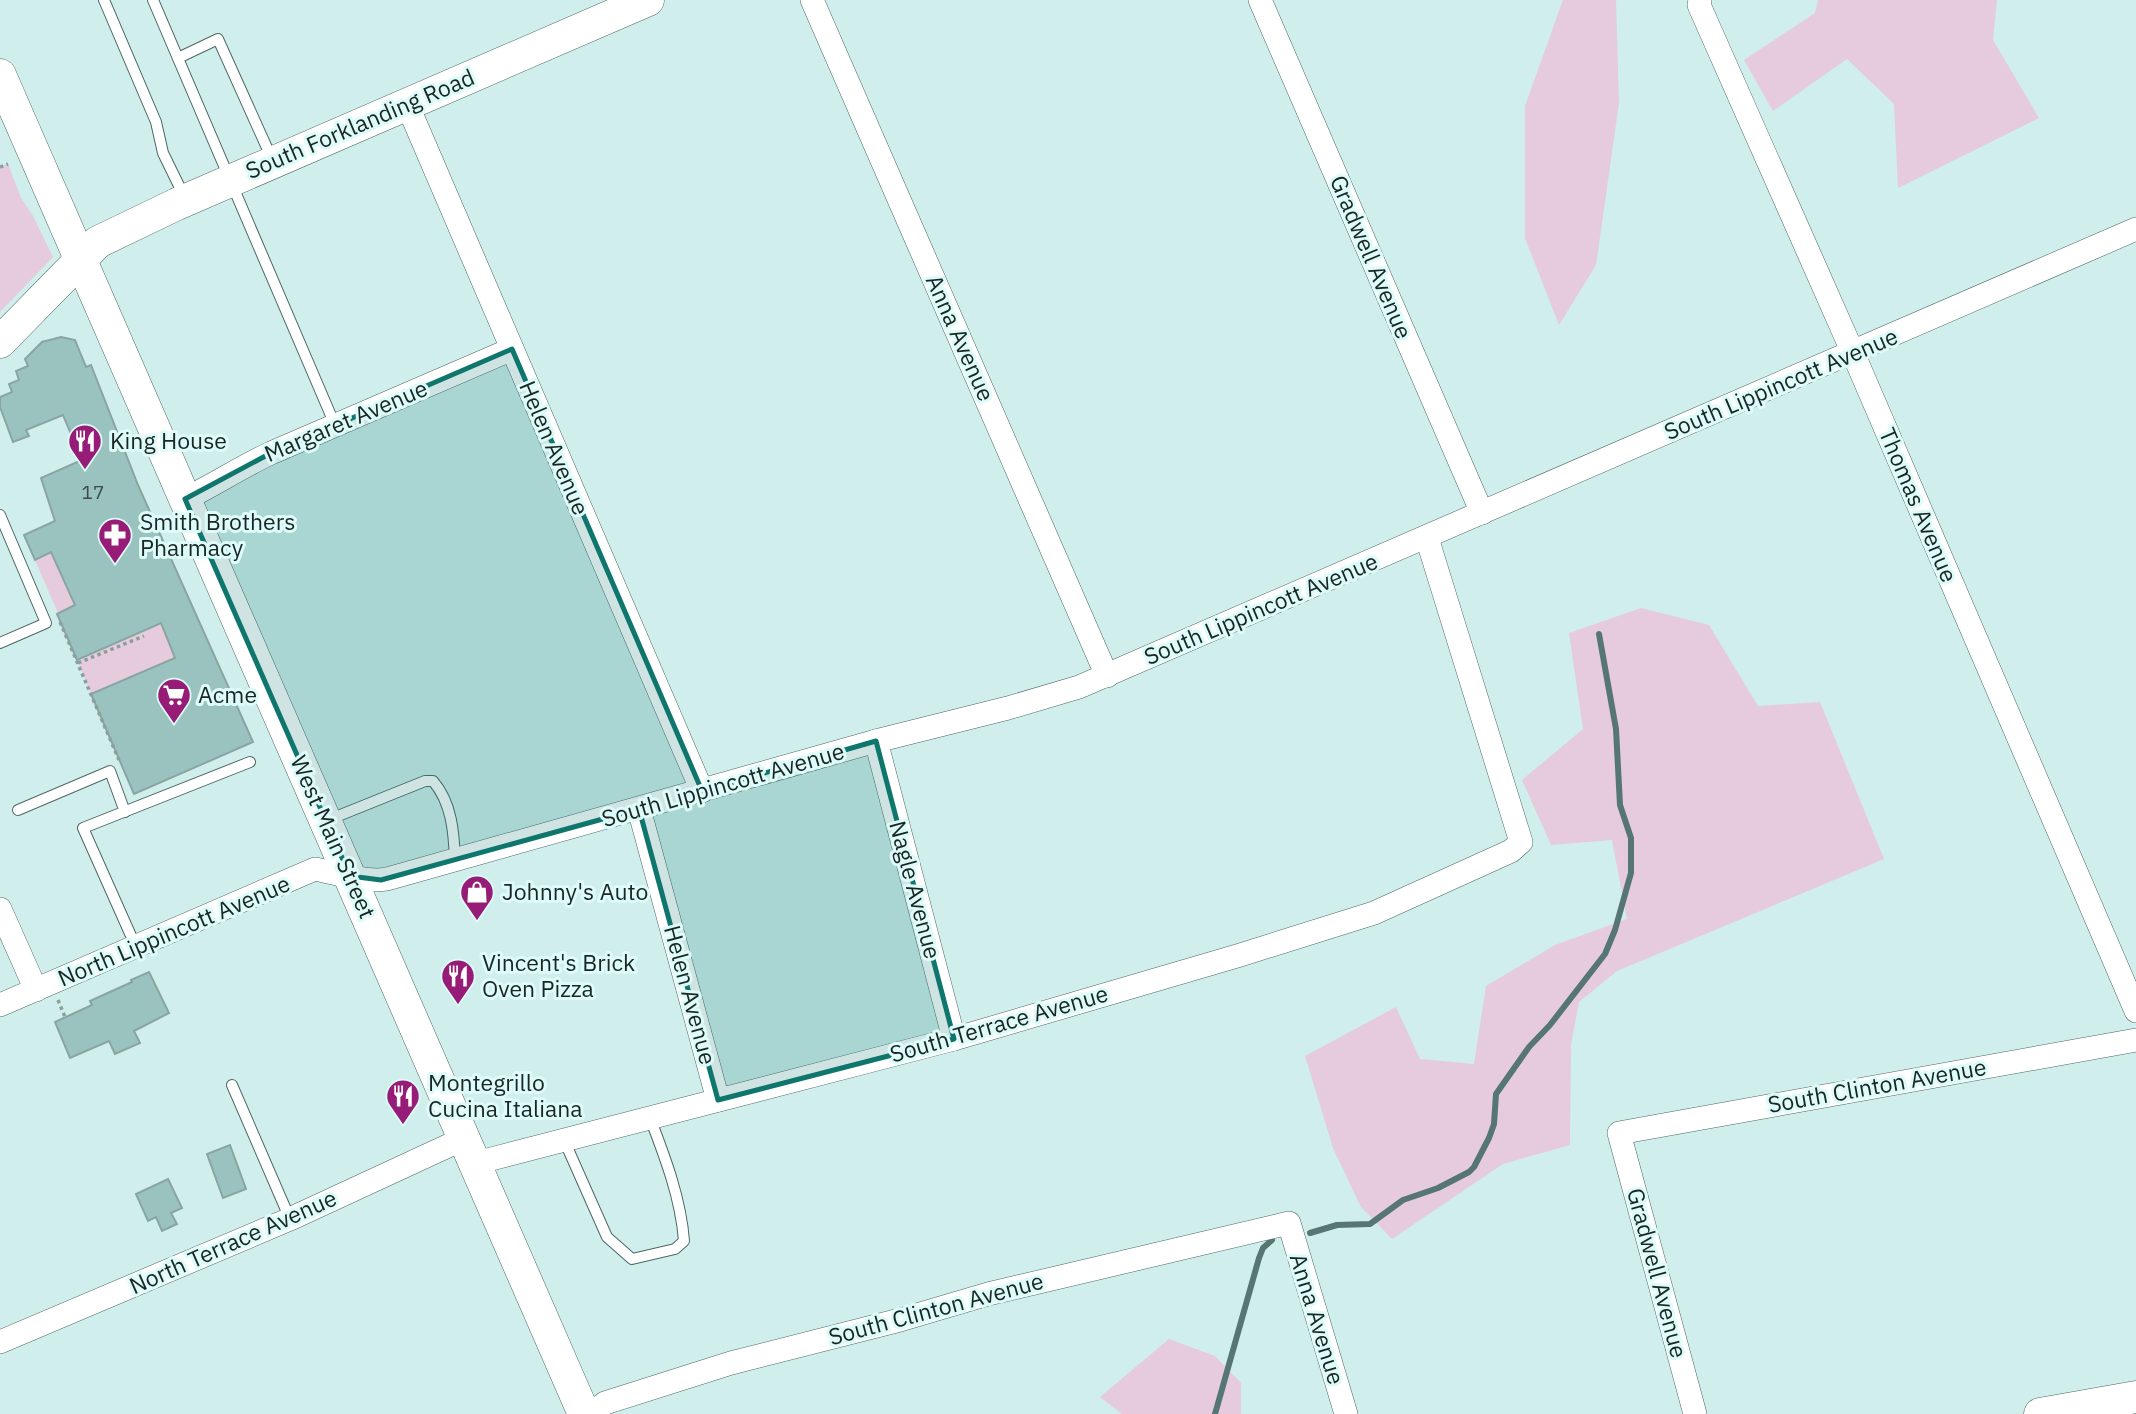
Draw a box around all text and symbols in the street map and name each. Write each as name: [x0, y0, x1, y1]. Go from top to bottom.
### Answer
street label: South Forklanding Road: [241, 61, 479, 185]
street label: Gradwell Avenue: [1324, 170, 1420, 343]
street label: Anna Avenue: [920, 270, 1002, 406]
street label: South Lippincott Avenue: [1659, 320, 1902, 446]
street label: Margaret Avenue: [259, 372, 432, 468]
street label: Helen Avenue: [513, 376, 597, 519]
restaurant icon: King House: [66, 422, 104, 471]
street label: Thomas Avenue: [1873, 423, 1965, 586]
place label: King House: [110, 425, 227, 455]
house number: 17: [82, 480, 104, 504]
place label: Smith Brothers Pharmacy: [140, 506, 295, 562]
pharmacy icon: Smith Brothers Pharmacy: [96, 516, 134, 565]
street label: South Lippincott Avenue: [1139, 545, 1382, 671]
supermarket icon: Acme: [155, 676, 193, 725]
place label: Acme: [198, 679, 257, 709]
street label: South Lippincott Avenue: [598, 735, 848, 833]
street label: West Main Street: [284, 750, 383, 923]
street label: Nagle Avenue: [883, 817, 949, 962]
street label: North Lippincott Avenue: [53, 868, 294, 993]
shop icon: Johnny's Auto: [458, 873, 496, 922]
place label: Johnny's Auto: [502, 876, 648, 906]
street label: Helen Avenue: [658, 922, 724, 1068]
place label: Vincent's Brick Oven Pizza: [482, 947, 635, 1003]
restaurant icon: Vincent's Brick Oven Pizza: [439, 957, 477, 1006]
street label: South Terrace Avenue: [886, 978, 1111, 1069]
street label: South Clinton Avenue: [1765, 1051, 1988, 1119]
place label: Montegrillo Cucina Italiana: [428, 1067, 583, 1123]
restaurant icon: Montegrillo Cucina Italiana: [384, 1077, 422, 1126]
street label: North Terrace Avenue: [124, 1182, 341, 1300]
street label: Gradwell Avenue: [1621, 1184, 1695, 1361]
street label: Anna Avenue: [1284, 1250, 1352, 1388]
street label: South Clinton Avenue: [825, 1265, 1047, 1351]

